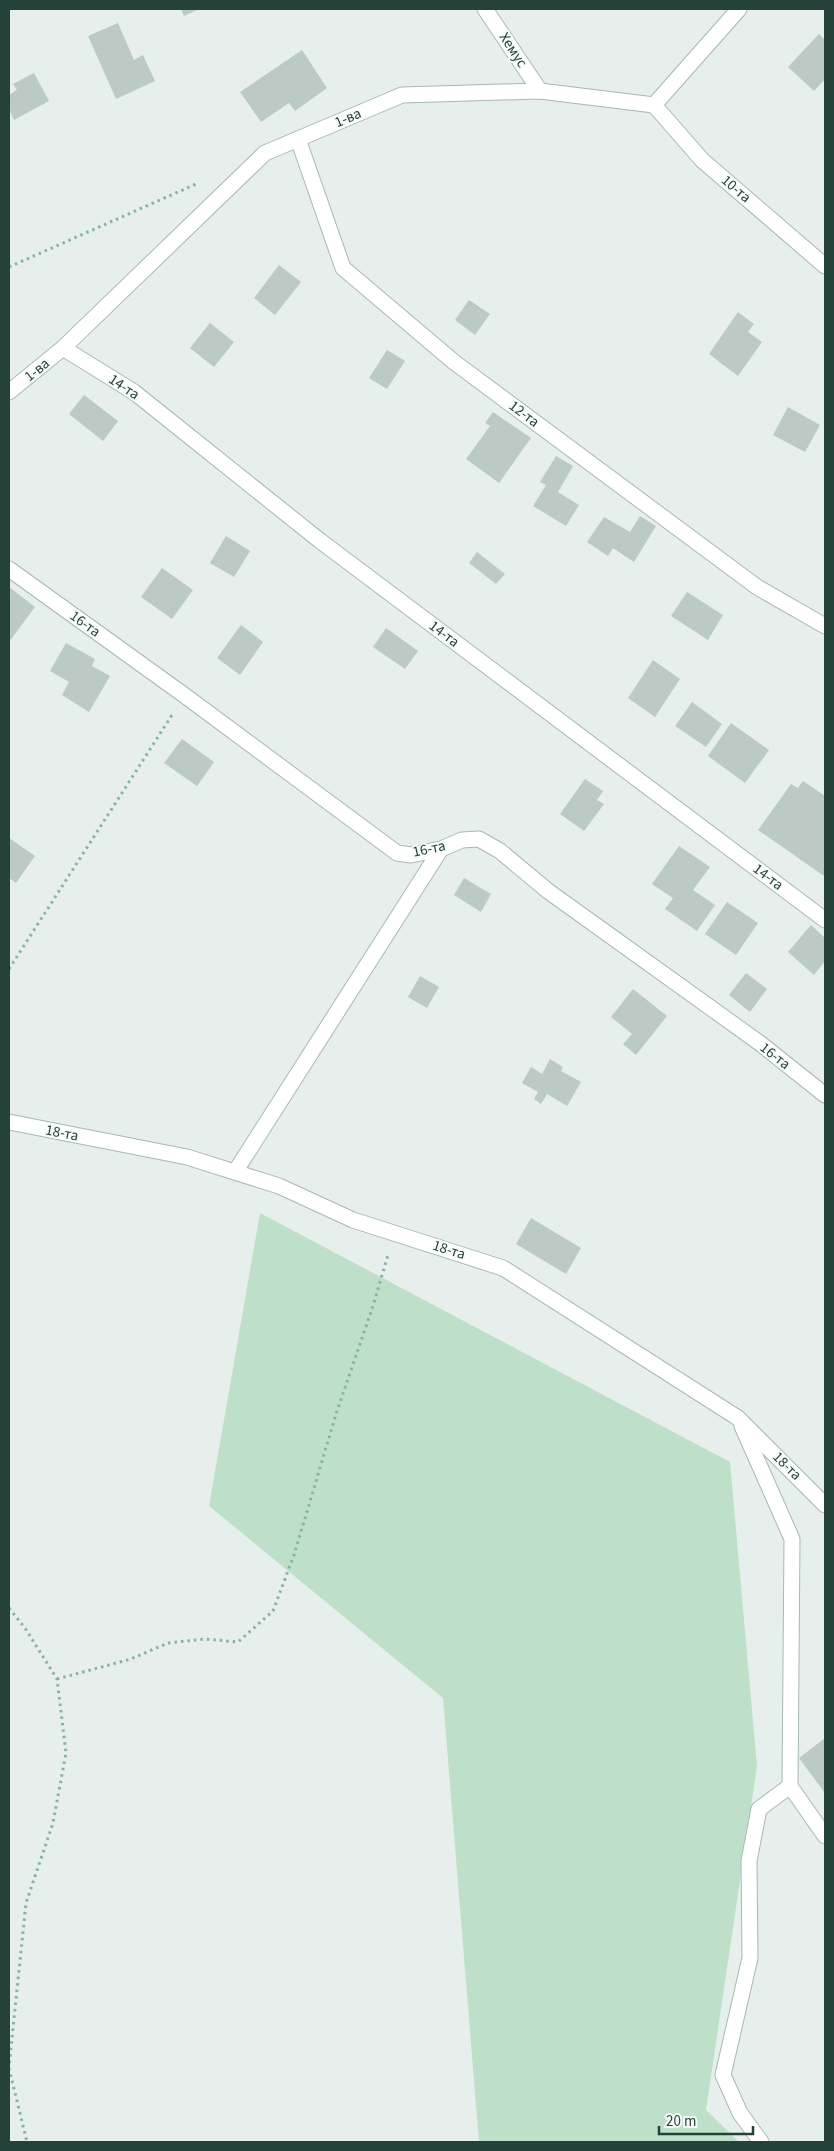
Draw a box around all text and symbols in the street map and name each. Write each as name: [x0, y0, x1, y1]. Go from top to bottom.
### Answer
street label: Хемус: [494, 28, 532, 72]
street label: 1-ва: [331, 103, 365, 133]
street label: 10-та: [717, 170, 755, 208]
street label: 1-ва: [20, 353, 54, 387]
street label: 14-та: [104, 369, 144, 405]
street label: 12-та: [504, 396, 544, 432]
street label: 16-та: [65, 606, 105, 642]
street label: 14-та: [424, 616, 464, 652]
street label: 16-та: [411, 835, 447, 863]
street label: 14-та: [748, 859, 788, 895]
street label: 16-та: [755, 1037, 795, 1075]
street label: 18-та: [44, 1120, 80, 1146]
street label: 18-та: [430, 1235, 468, 1265]
street label: 18-та: [768, 1447, 806, 1485]
scale bar: [659, 2104, 753, 2136]
text: 20 m: [666, 2111, 696, 2132]

